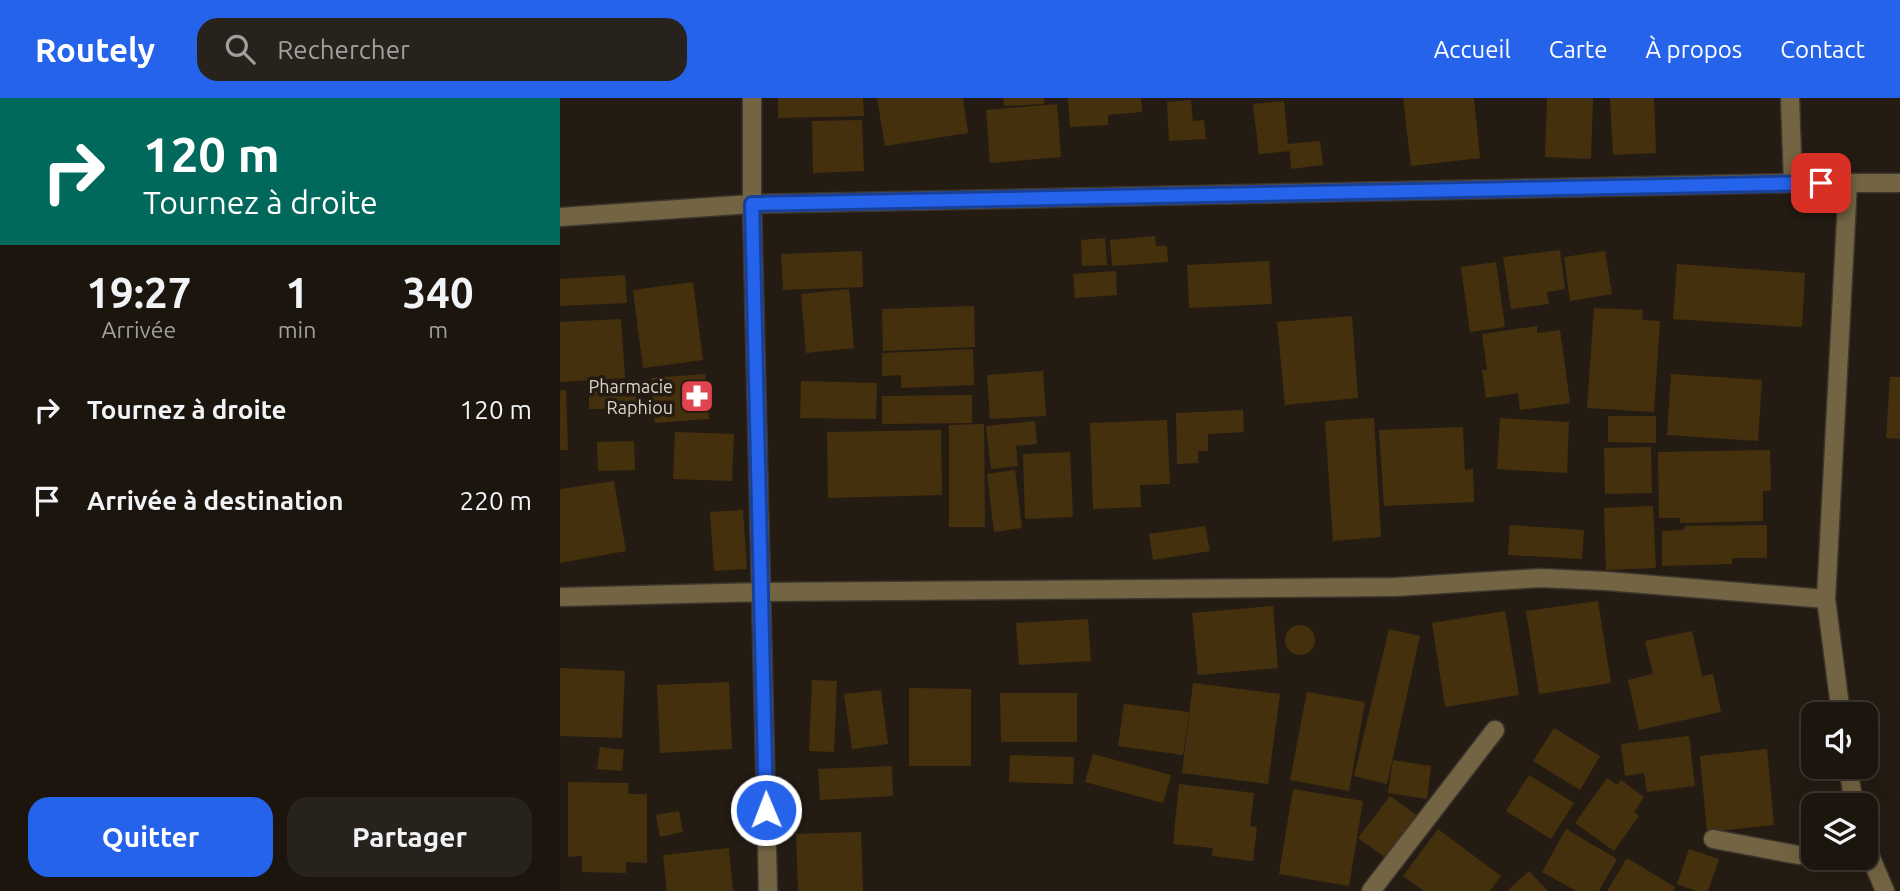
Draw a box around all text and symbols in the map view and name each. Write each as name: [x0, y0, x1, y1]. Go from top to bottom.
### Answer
search box: [197, 18, 687, 81]
icon: search: [221, 30, 259, 68]
text: Routely: [35, 31, 155, 68]
text: Rechercher: [277, 35, 410, 64]
text: Accueil: [1434, 36, 1511, 63]
text: Carte: [1549, 36, 1608, 63]
text: À propos: [1646, 36, 1742, 63]
text: Contact: [1780, 36, 1865, 63]
icon: right: [28, 126, 119, 217]
text: 120 m: [143, 126, 280, 181]
pin: [1791, 153, 1851, 213]
icon: arrive: [1802, 164, 1840, 202]
text: Tournez à droite: [143, 184, 378, 220]
text: 19:27: [86, 269, 191, 316]
text: 1: [285, 269, 309, 316]
text: 340: [403, 269, 474, 316]
text: Arrivée: [102, 317, 176, 342]
text: min: [278, 317, 316, 342]
text: m: [428, 317, 448, 342]
place label: Pharmacie Raphiou: [588, 376, 673, 417]
pharmacy icon: Pharmacie Raphiou: [678, 377, 716, 415]
icon: right: [28, 391, 66, 429]
text: Tournez à droite: [87, 395, 286, 424]
text: 120 m: [460, 395, 532, 424]
icon: arrive: [28, 482, 66, 520]
text: Arrivée à destination: [87, 486, 343, 515]
text: 220 m: [460, 486, 532, 515]
map controls: [1801, 702, 1878, 870]
button: sound: [1801, 702, 1878, 779]
position arrow: [729, 773, 803, 847]
button: layers: [1801, 793, 1878, 870]
button: Quitter: [28, 797, 273, 877]
button: Partager: [287, 797, 532, 877]

